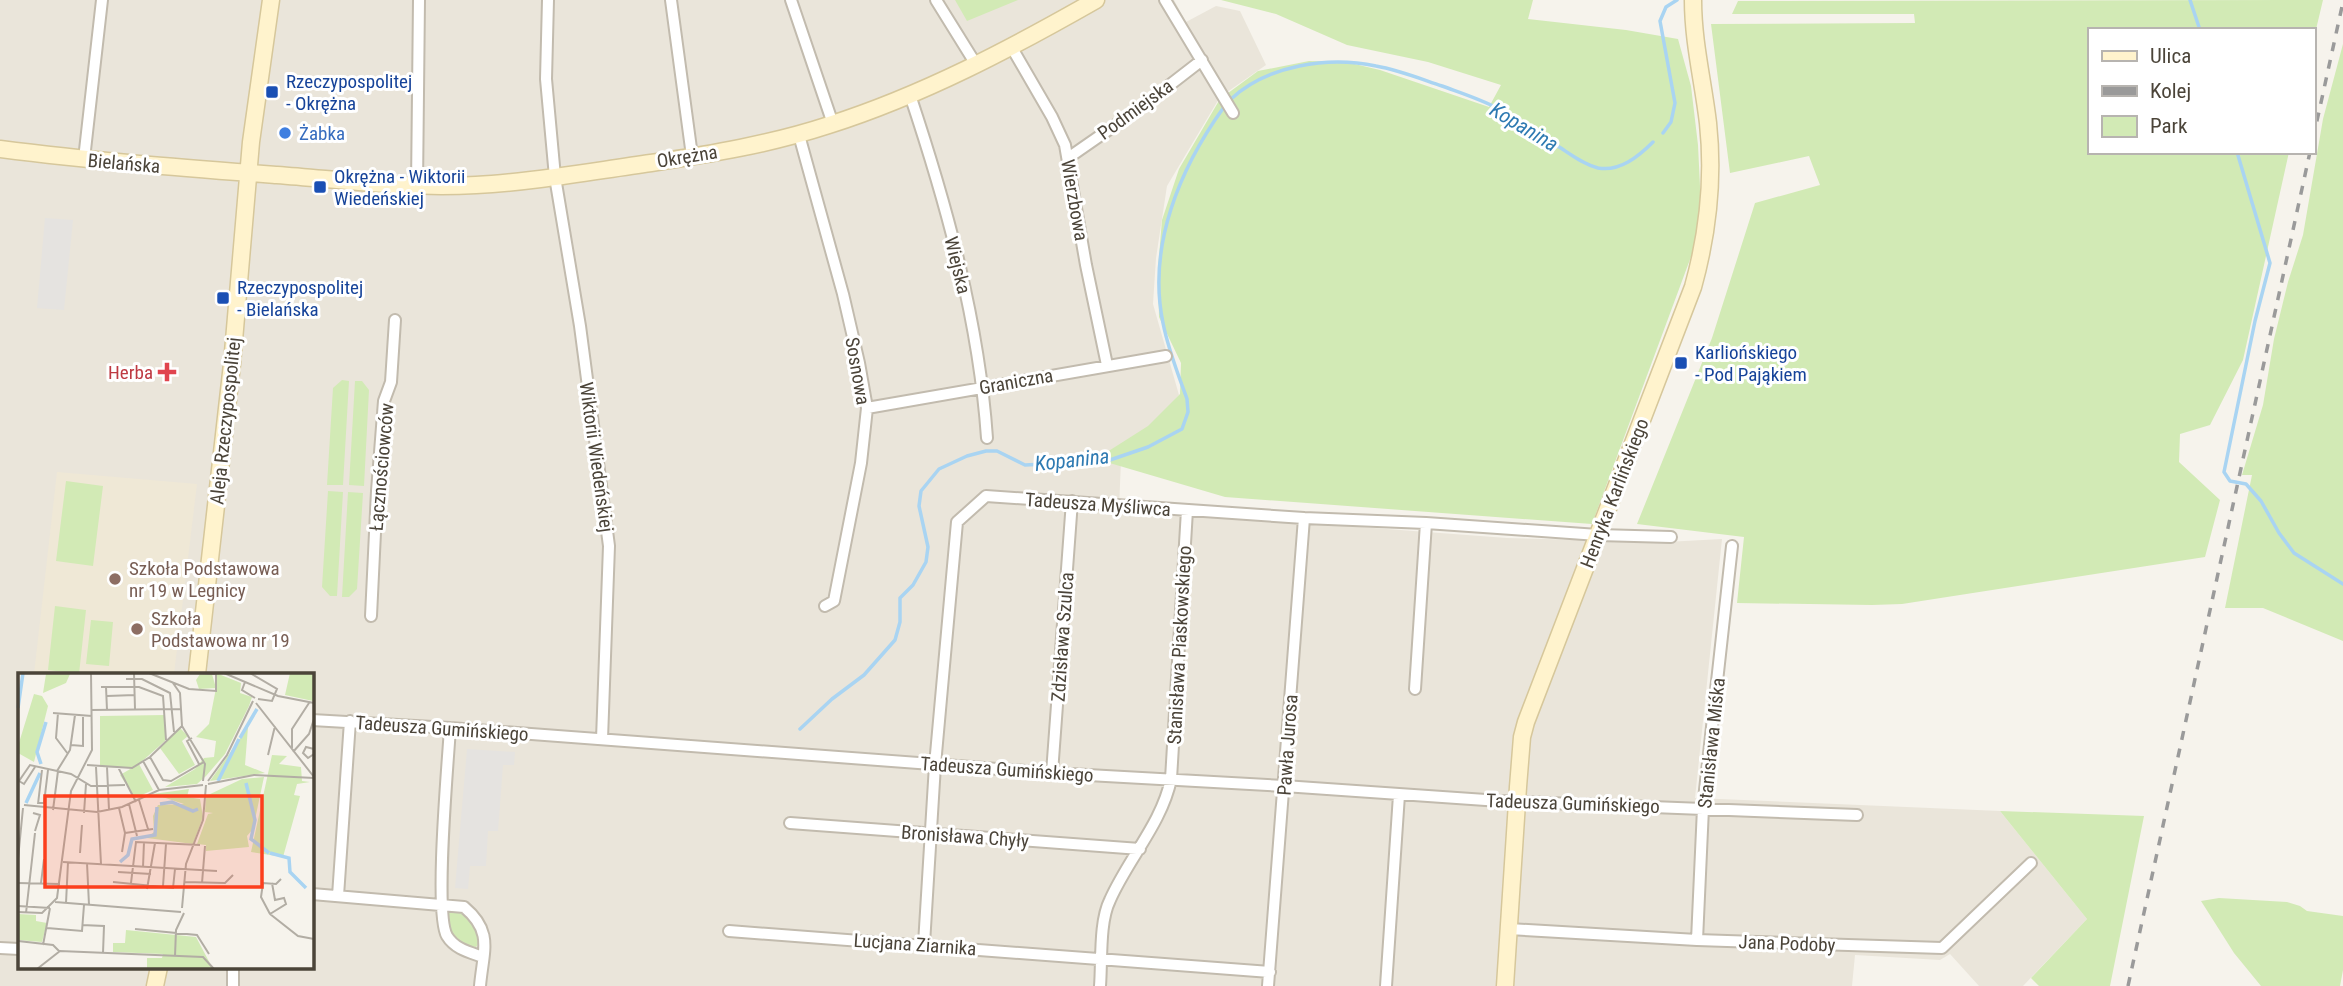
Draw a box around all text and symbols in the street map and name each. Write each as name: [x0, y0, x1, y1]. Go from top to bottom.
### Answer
legend: [2088, 28, 2315, 154]
text: Ulica: [2150, 44, 2191, 68]
place label: Rzeczypospolitej - Okrężna: [286, 70, 412, 115]
street label: Podmiejska: [1093, 74, 1177, 144]
text: Kolej: [2150, 79, 2191, 103]
marker: Rzeczypospolitej - Okrężna: [264, 84, 280, 100]
water label: Kopanina: [1486, 97, 1562, 157]
text: Park: [2150, 114, 2188, 138]
place label: Żabka: [299, 122, 345, 145]
marker: Żabka: [277, 125, 293, 141]
street label: Okrężna: [655, 140, 719, 173]
street label: Bielańska: [87, 149, 161, 178]
street label: Wierzbowa: [1056, 158, 1093, 243]
place label: Okrężna - Wiktorii Wiedeńskiej: [334, 165, 465, 210]
marker: Okrężna - Wiktorii Wiedeńskiej: [312, 179, 328, 195]
street label: Wiejska: [939, 234, 976, 296]
place label: Rzeczypospolitej - Bielańska: [237, 276, 363, 321]
marker: Rzeczypospolitej - Bielańska: [215, 290, 231, 306]
street label: Sosnowa: [840, 335, 875, 407]
street label: Aleja Rzeczypospolitej: [205, 336, 246, 506]
place label: Karliońskiego - Pod Pająkiem: [1695, 341, 1807, 386]
marker: Karliońskiego - Pod Pająkiem: [1673, 355, 1689, 371]
place label: Herba: [108, 361, 153, 384]
marker: Herba: [159, 364, 175, 380]
street label: Graniczna: [977, 364, 1055, 399]
street label: Wiktorii Wiedeńskiej: [575, 381, 618, 534]
street label: Łącznościowców: [364, 402, 399, 532]
street label: Henryka Karlińskiego: [1575, 415, 1654, 571]
water label: Kopanina: [1033, 444, 1111, 476]
street label: Tadeusza Myśliwca: [1024, 488, 1171, 521]
street label: Stanisława Piaskowskiego: [1163, 545, 1196, 745]
place label: Szkoła Podstawowa nr 19 w Legnicy: [129, 557, 280, 602]
marker: Szkoła Podstawowa nr 19 w Legnicy: [107, 571, 123, 587]
street label: Zdzisława Szulca: [1046, 571, 1078, 703]
place label: Szkoła Podstawowa nr 19: [151, 607, 290, 652]
marker: Szkoła Podstawowa nr 19: [129, 621, 145, 637]
inset map: [18, 673, 313, 968]
street label: Stanisława Miśka: [1693, 676, 1730, 810]
street label: Pawła Jurosa: [1272, 694, 1303, 796]
street label: Tadeusza Gumińskiego: [355, 711, 529, 746]
street label: Tadeusza Gumińskiego: [920, 752, 1094, 787]
street label: Tadeusza Gumińskiego: [1486, 789, 1660, 818]
street label: Bronisława Chyły: [900, 821, 1030, 852]
street label: Lucjana Ziarnika: [853, 929, 977, 960]
street label: Jana Podoby: [1738, 930, 1836, 957]

